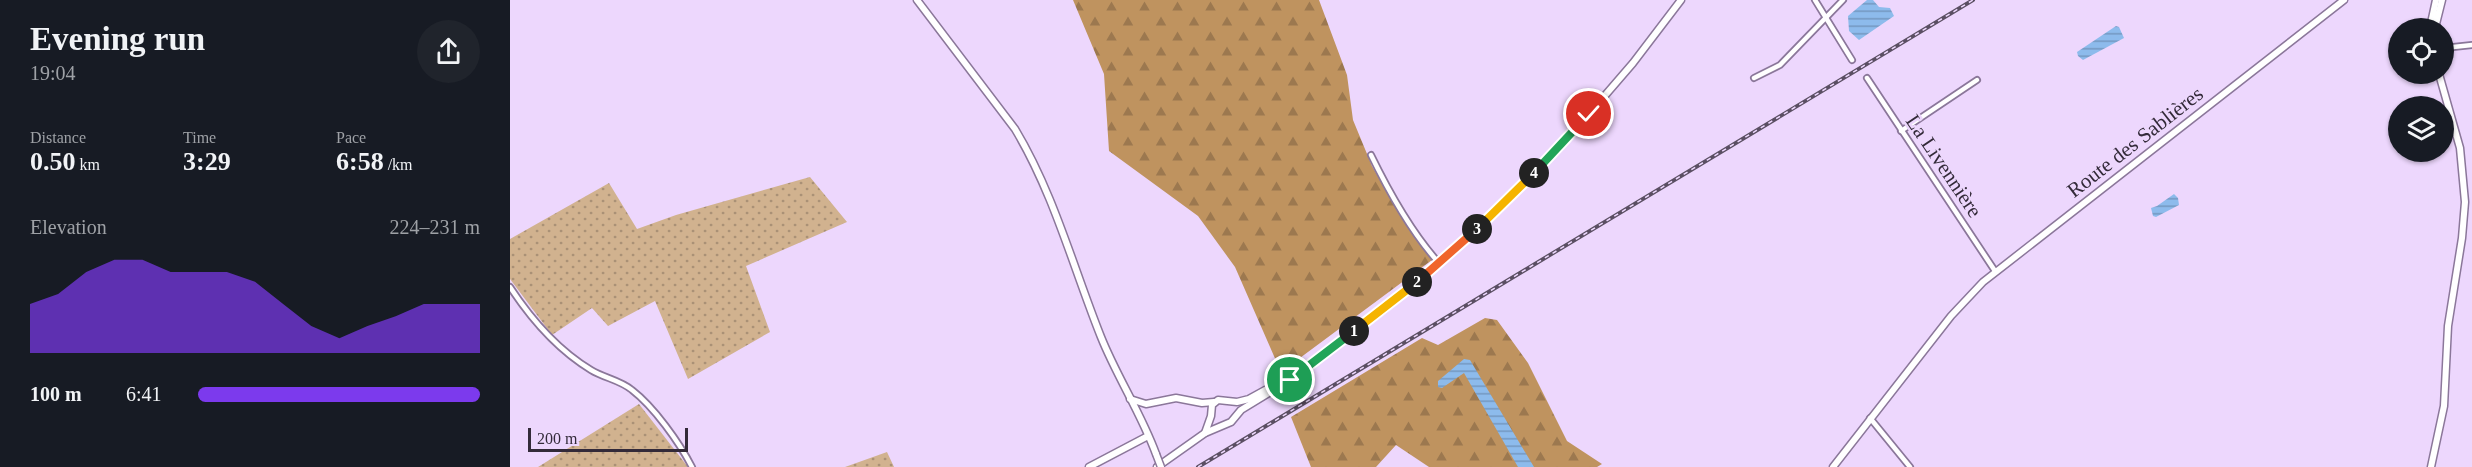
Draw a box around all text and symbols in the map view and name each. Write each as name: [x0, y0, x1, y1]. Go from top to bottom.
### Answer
map controls: [2388, 18, 2454, 162]
button: locate: [2388, 18, 2454, 84]
button: share: [417, 20, 480, 83]
text: Evening run: [30, 21, 205, 57]
text: 19:04: [30, 62, 76, 84]
street label: Route des Sablières: [2062, 82, 2208, 202]
pin: [1563, 88, 1614, 139]
button: layers: [2388, 96, 2454, 162]
icon: check: [1572, 97, 1605, 130]
street label: La Livennière: [1901, 110, 1987, 222]
text: Distance: [30, 129, 86, 146]
text: Time: [183, 129, 216, 146]
text: Pace: [336, 129, 366, 146]
text: 0.50: [30, 147, 76, 176]
text: 3:29: [183, 147, 231, 176]
text: 6:58: [336, 147, 384, 176]
text: km: [76, 156, 100, 173]
text: /km: [384, 156, 413, 173]
pin: 4: [1519, 158, 1549, 188]
text: 4: [1530, 164, 1538, 181]
pin: 3: [1462, 214, 1492, 244]
text: Elevation: [30, 216, 107, 238]
text: 224–231 m: [389, 216, 480, 238]
text: 3: [1473, 220, 1481, 237]
pin: 2: [1402, 267, 1432, 297]
text: 2: [1413, 273, 1421, 290]
pin: 1: [1339, 316, 1369, 346]
text: 1: [1350, 322, 1358, 339]
pin: [1264, 354, 1315, 405]
icon: arrive: [1273, 363, 1306, 396]
text: 100 m: [30, 383, 82, 405]
text: 6:41: [126, 383, 162, 405]
scale bar: [528, 425, 688, 452]
text: 200 m: [537, 430, 577, 447]

